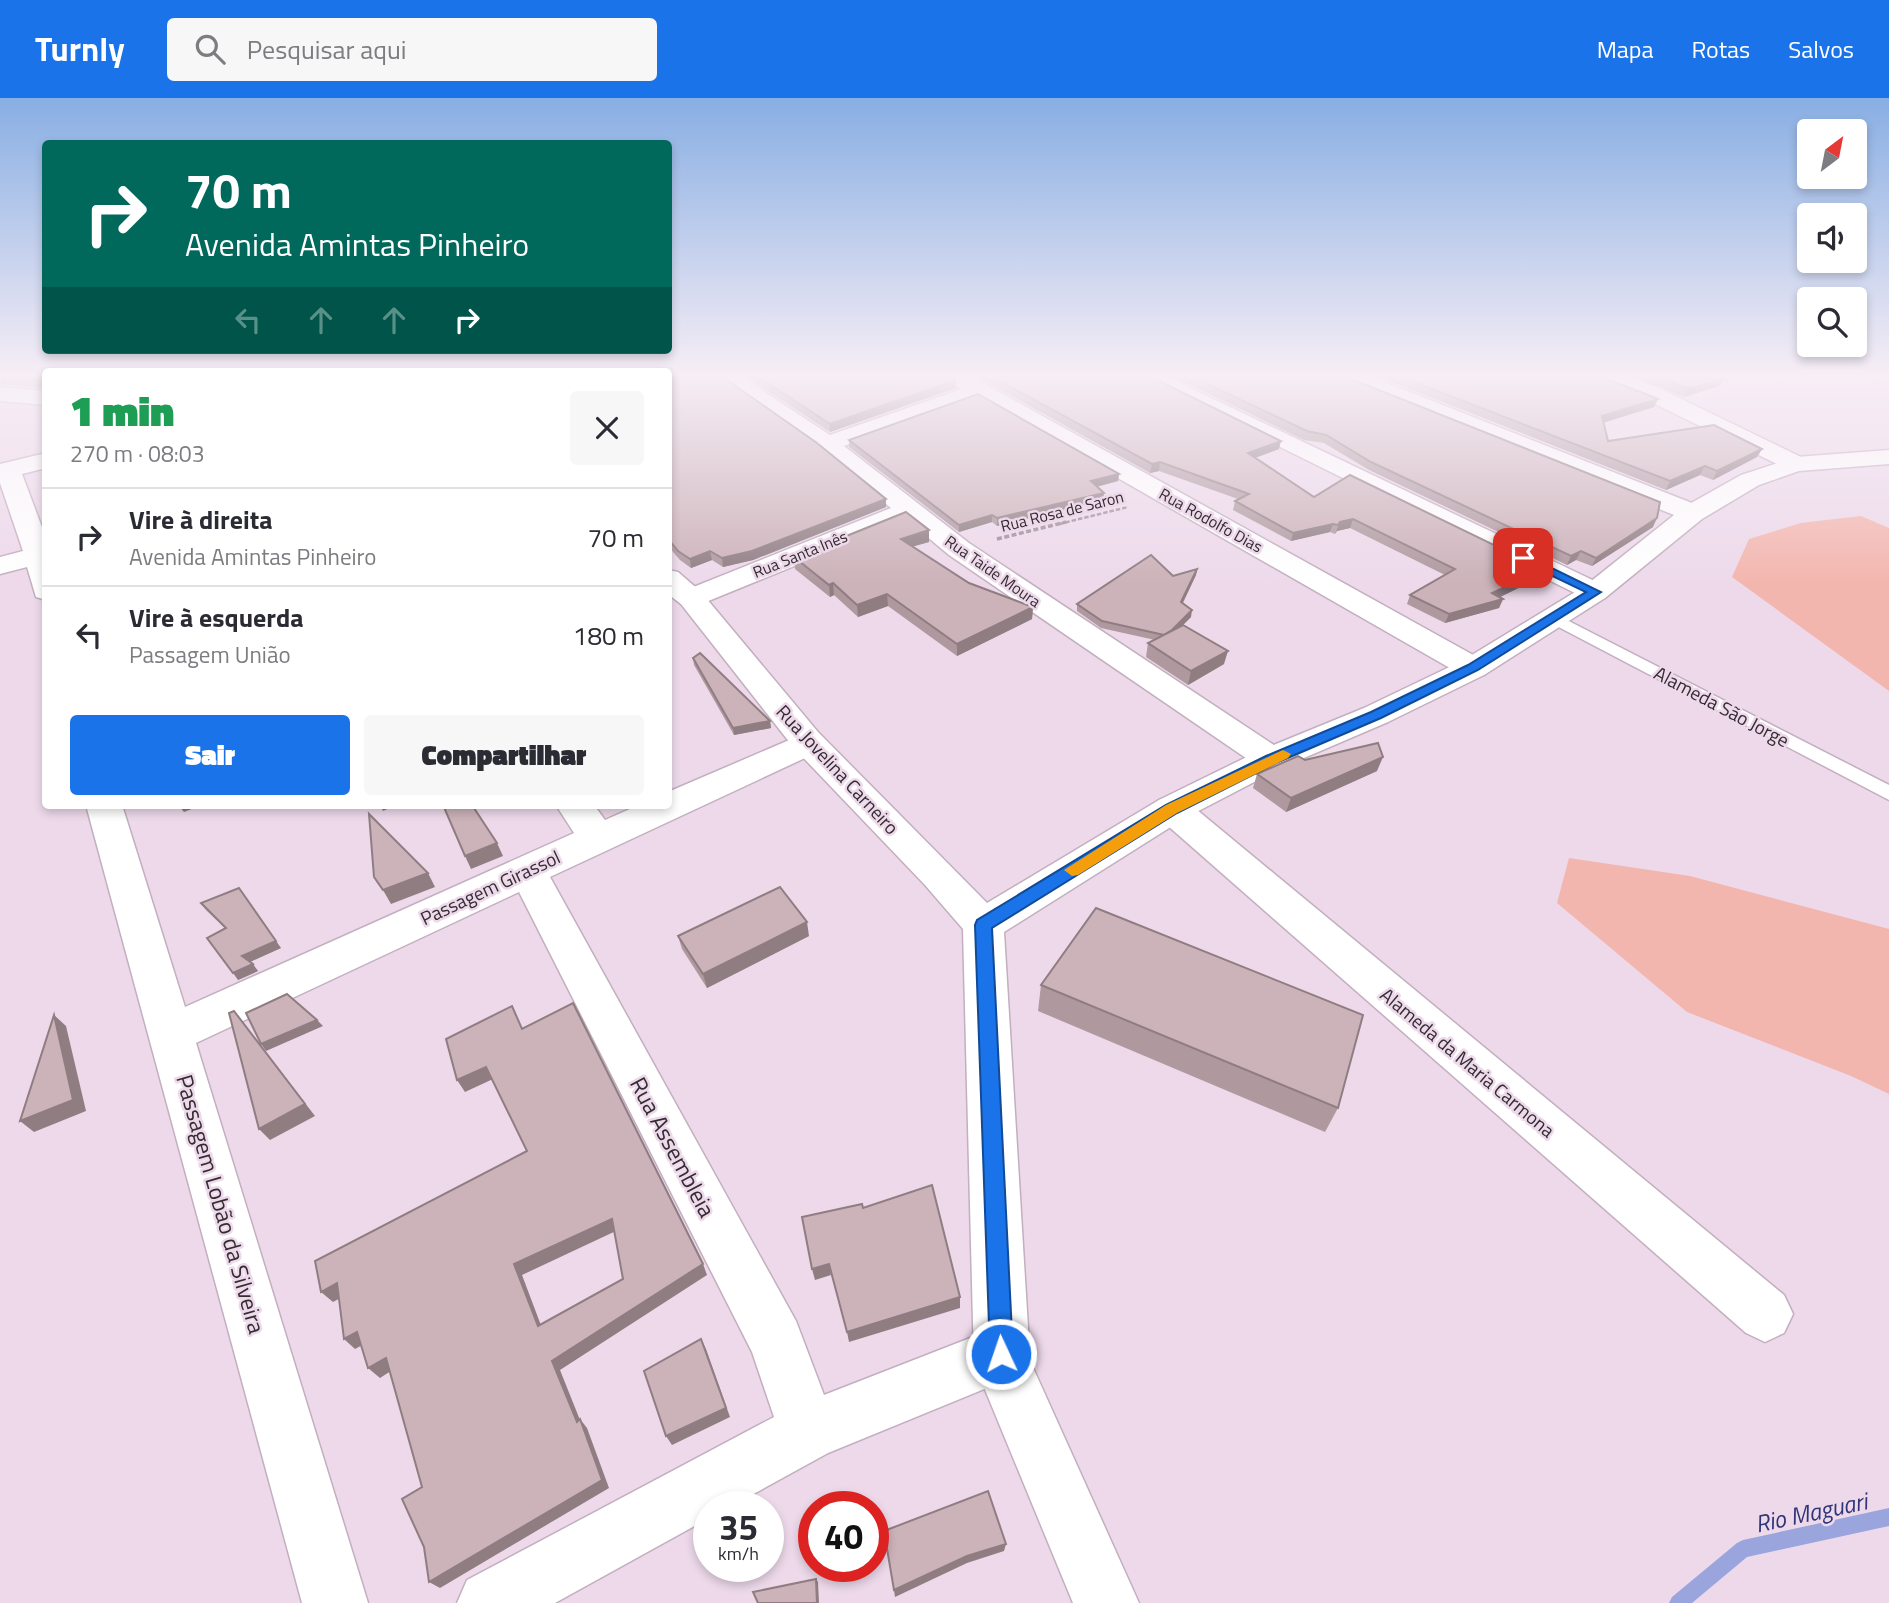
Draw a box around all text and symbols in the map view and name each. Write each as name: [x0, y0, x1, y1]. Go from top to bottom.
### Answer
search box: [167, 18, 657, 81]
text: Turnly: [35, 24, 125, 74]
icon: search: [191, 30, 229, 68]
text: Pesquisar aqui: [247, 30, 407, 69]
text: Mapa: [1597, 31, 1653, 67]
text: Rotas: [1691, 31, 1750, 67]
text: Salvos: [1788, 31, 1854, 67]
north arrow: [1797, 119, 1867, 189]
map controls: [1797, 119, 1867, 357]
text: 70 m: [185, 152, 292, 227]
icon: right: [70, 168, 161, 259]
button: sound: [1797, 203, 1867, 273]
text: Avenida Amintas Pinheiro: [185, 220, 529, 268]
button: search: [1797, 287, 1867, 357]
icon: left: [229, 301, 267, 339]
icon: ahead: [302, 301, 340, 339]
icon: ahead: [375, 301, 413, 339]
icon: right: [448, 301, 486, 339]
text: 1 min: [70, 378, 174, 442]
button: close: [570, 391, 644, 465]
text: 270 m · 08:03: [70, 436, 205, 471]
street label: Rua Rodolfo Dias: [1155, 482, 1267, 558]
street label: Rua Rosa de Saron: [998, 484, 1126, 538]
text: Vire à direita: [129, 500, 272, 539]
icon: right: [70, 518, 108, 556]
text: 70 m: [587, 518, 644, 557]
street label: Rua Santa Inês: [749, 524, 851, 584]
pin: [1493, 528, 1553, 588]
street label: Rua Taide Moura: [940, 529, 1046, 613]
text: Avenida Amintas Pinheiro: [129, 539, 376, 574]
icon: arrive: [1504, 539, 1542, 577]
text: Vire à esquerda: [129, 598, 304, 637]
icon: left: [70, 616, 108, 654]
text: 180 m: [573, 616, 644, 655]
text: Passagem União: [129, 637, 291, 672]
street label: Alameda São Jorge: [1649, 658, 1795, 754]
street label: Rua Jovelina Carneiro: [770, 697, 906, 841]
button: Sair: [70, 715, 350, 795]
button: Compartilhar: [364, 715, 644, 795]
street label: Passagem Girassol: [415, 842, 565, 932]
street label: Alameda da Maria Carmona: [1374, 980, 1562, 1144]
street label: Passagem Lobão da Silveira: [167, 1070, 275, 1338]
street label: Rua Assembleia: [621, 1071, 725, 1224]
position arrow: [964, 1317, 1038, 1391]
water label: Rio Maguari: [1752, 1482, 1873, 1541]
speed limit sign: 40: [798, 1491, 889, 1582]
text: 35: [719, 1500, 758, 1554]
text: km/h: [718, 1540, 759, 1567]

